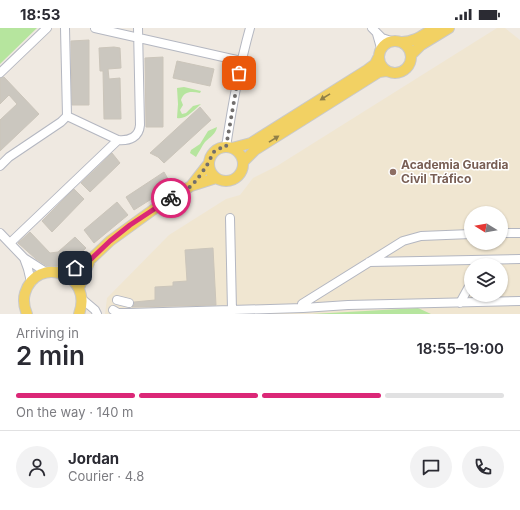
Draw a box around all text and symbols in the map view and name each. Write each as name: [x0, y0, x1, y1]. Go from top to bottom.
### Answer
text: 18:53: [20, 5, 61, 24]
pin: [222, 56, 256, 90]
icon: bag: [228, 62, 250, 84]
one-way arrow: [319, 93, 331, 100]
one-way arrow: [268, 135, 279, 142]
place label: Academia Guardia Civil Tráfico: [401, 157, 508, 186]
marker: Academia Guardia Civil Tráfico: [388, 167, 398, 177]
courier: [151, 178, 191, 218]
icon: bike: [160, 187, 182, 209]
north arrow: [464, 206, 508, 250]
map controls: [464, 206, 508, 302]
pin: [58, 251, 92, 285]
icon: home: [64, 257, 86, 279]
button: layers: [464, 258, 508, 302]
text: Arriving in: [16, 325, 79, 341]
text: 18:55–19:00: [416, 339, 504, 358]
text: 2 min: [16, 340, 85, 371]
text: On the way · 140 m: [16, 404, 134, 420]
button: person: [16, 446, 58, 488]
button: chat: [410, 446, 452, 488]
button: phone: [462, 446, 504, 488]
text: Jordan: [68, 449, 119, 468]
text: Courier · 4.8: [68, 468, 144, 484]

